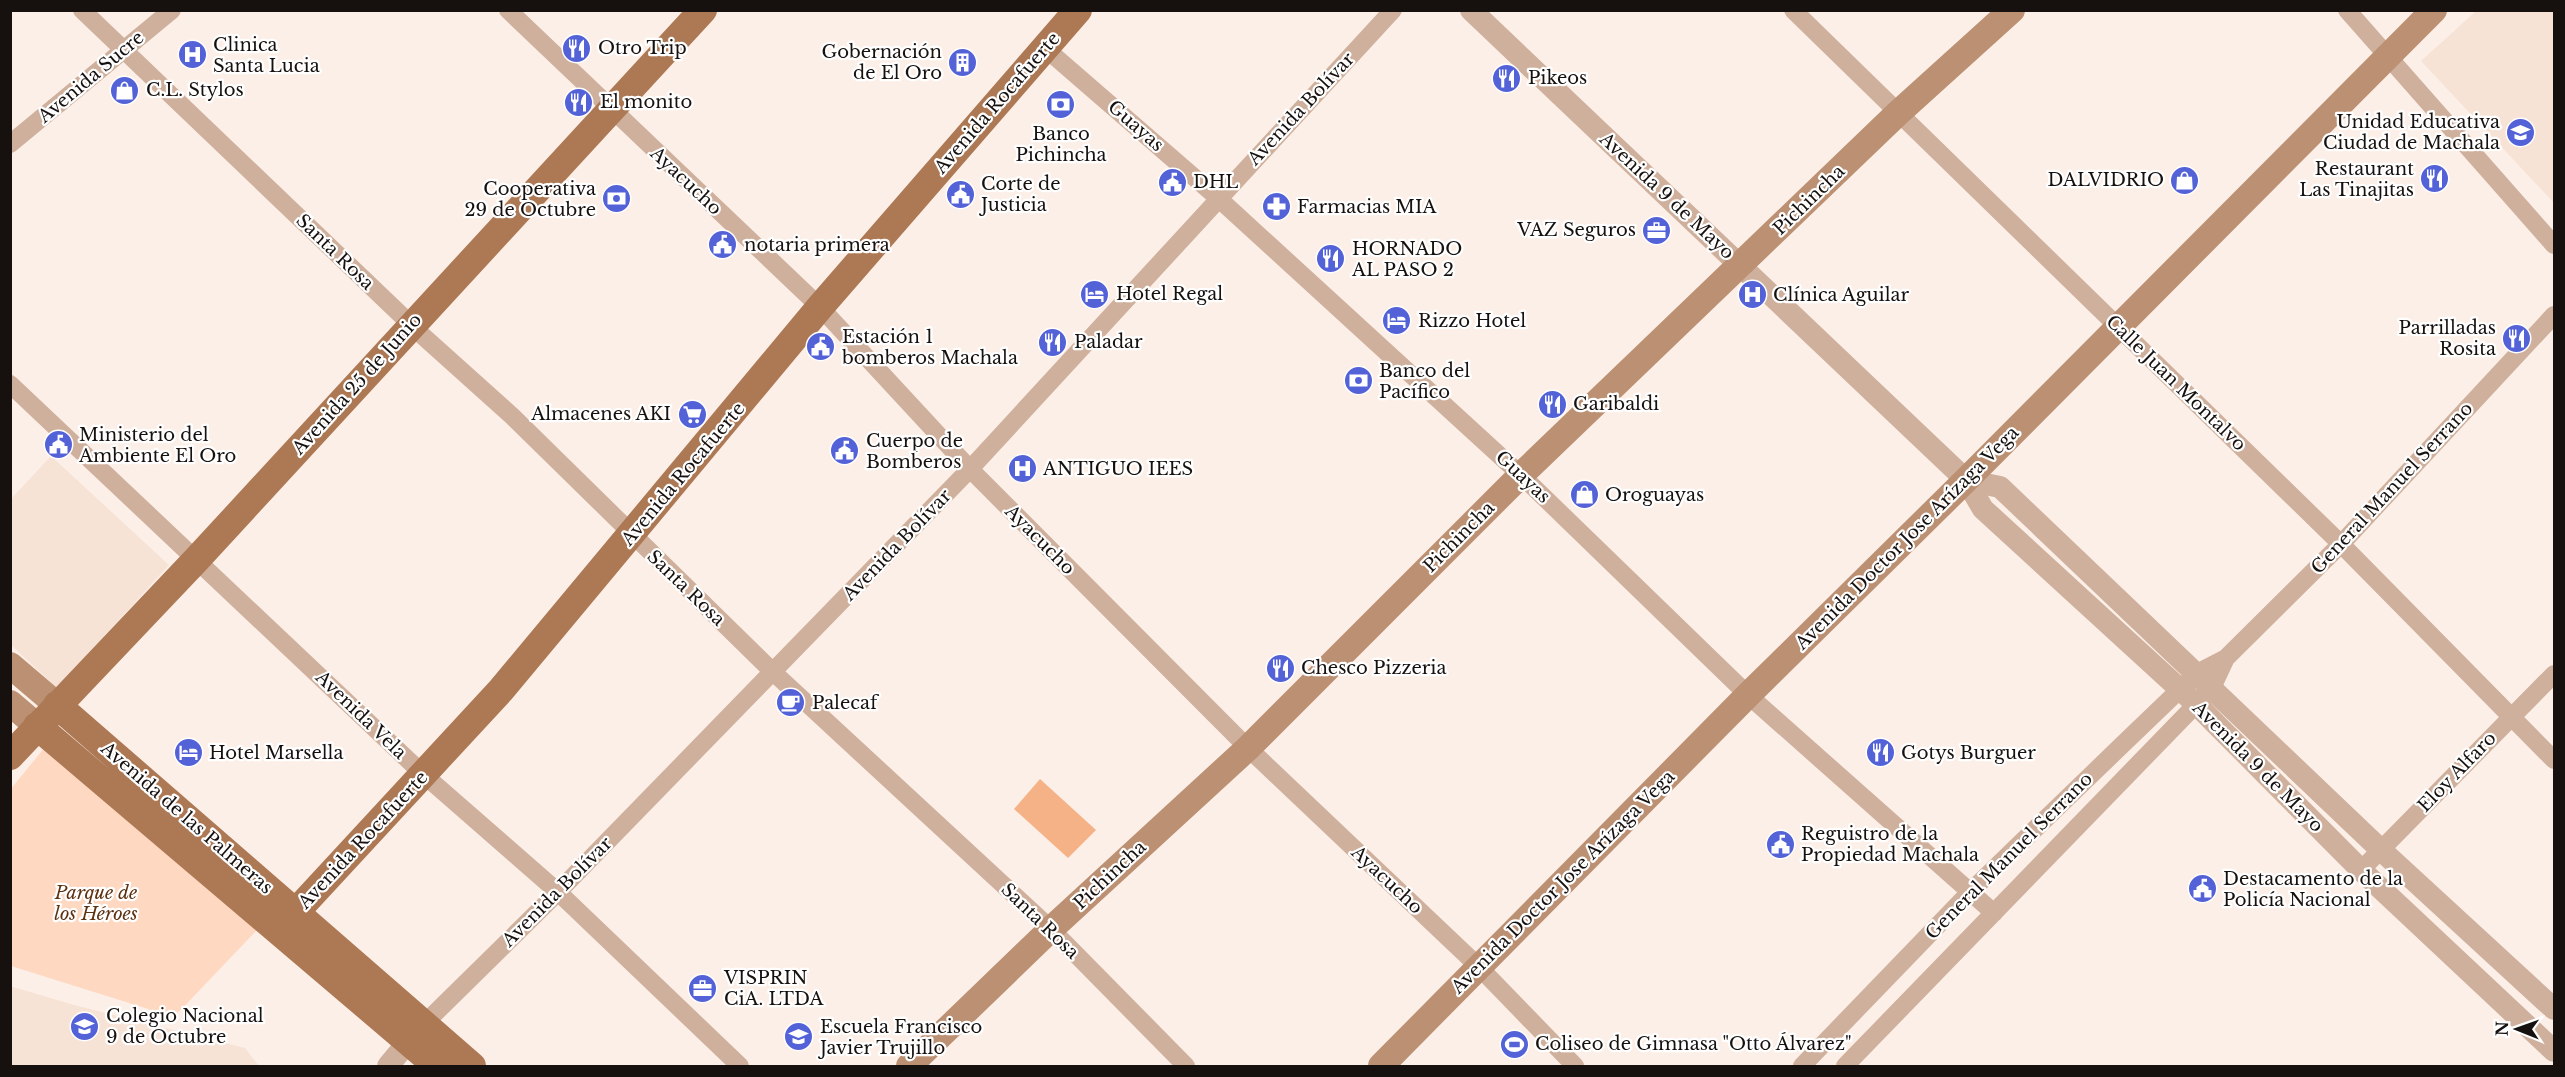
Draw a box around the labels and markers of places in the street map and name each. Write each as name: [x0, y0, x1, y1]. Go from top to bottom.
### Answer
restaurant icon: Otro Trip: [561, 32, 593, 64]
place label: Clinica Santa Lucia: [213, 34, 320, 77]
place label: Otro Trip: [598, 37, 687, 59]
hospital icon: Clinica Santa Lucia: [176, 39, 208, 71]
place label: Gobernación de El Oro: [822, 41, 942, 84]
building icon: Gobernación de El Oro: [947, 46, 979, 78]
restaurant icon: Pikeos: [1491, 62, 1523, 94]
place label: Pikeos: [1528, 67, 1587, 89]
shop icon: C.L. Stylos: [109, 74, 141, 106]
place label: C.L. Stylos: [146, 79, 244, 101]
restaurant icon: El monito: [563, 86, 595, 118]
bank icon: Banco Pichincha: [1045, 89, 1077, 121]
place label: El monito: [600, 91, 692, 113]
place label: Unidad Educativa Ciudad de Machala: [2323, 111, 2500, 154]
school or university icon: Unidad Educativa Ciudad de Machala: [2505, 116, 2537, 148]
place label: Banco Pichincha: [1015, 123, 1107, 166]
place label: Restaurant Las Tinajitas: [2299, 158, 2414, 201]
restaurant icon: Restaurant Las Tinajitas: [2419, 163, 2451, 195]
shop icon: DALVIDRIO: [2169, 164, 2201, 196]
public building icon: DHL: [1156, 166, 1188, 198]
place label: DALVIDRIO: [2048, 169, 2164, 191]
place label: DHL: [1193, 171, 1238, 193]
place label: Corte de Justicia: [979, 173, 1061, 216]
place label: Cooperativa 29 de Octubre: [465, 178, 596, 221]
public building icon: Corte de Justicia: [944, 178, 976, 210]
bank icon: Cooperativa 29 de Octubre: [601, 183, 633, 215]
pharmacy icon: Farmacias MIA: [1260, 191, 1292, 223]
place label: Farmacias MIA: [1297, 196, 1437, 218]
office icon: VAZ Seguros: [1641, 214, 1673, 246]
place label: VAZ Seguros: [1516, 219, 1636, 241]
public building icon: notaria primera: [707, 229, 739, 261]
place label: notaria primera: [744, 234, 890, 256]
place label: HORNADO AL PASO 2: [1351, 238, 1462, 281]
restaurant icon: HORNADO AL PASO 2: [1315, 243, 1347, 275]
hotel icon: Hotel Regal: [1079, 278, 1111, 310]
hospital icon: Clínica Aguilar: [1736, 279, 1768, 311]
place label: Hotel Regal: [1116, 283, 1223, 305]
place label: Clínica Aguilar: [1773, 284, 1910, 306]
hotel icon: Rizzo Hotel: [1381, 305, 1413, 337]
place label: Rizzo Hotel: [1418, 310, 1526, 332]
place label: Parrilladas Rosita: [2399, 317, 2496, 360]
restaurant icon: Parrilladas Rosita: [2501, 322, 2533, 354]
place label: Estación 1 bomberos Machala: [841, 326, 1018, 369]
restaurant icon: Paladar: [1037, 326, 1069, 358]
public building icon: Estación 1 bomberos Machala: [805, 331, 837, 363]
place label: Paladar: [1074, 331, 1143, 353]
place label: Banco del Pacífico: [1379, 360, 1470, 403]
bank icon: Banco del Pacífico: [1342, 365, 1374, 397]
restaurant icon: Garibaldi: [1536, 388, 1568, 420]
place label: Garibaldi: [1573, 393, 1659, 415]
supermarket icon: Almacenes AKI: [676, 398, 708, 430]
place label: Almacenes AKI: [530, 403, 671, 425]
place label: Ministerio del Ambiente El Oro: [78, 424, 236, 467]
public building icon: Ministerio del Ambiente El Oro: [42, 429, 74, 461]
place label: Cuerpo de Bomberos: [866, 430, 963, 473]
public building icon: Cuerpo de Bomberos: [829, 435, 861, 467]
hospital icon: ANTIGUO IEES: [1006, 453, 1038, 485]
place label: ANTIGUO IEES: [1042, 458, 1193, 480]
shop icon: Oroguayas: [1568, 479, 1600, 511]
place label: Oroguayas: [1605, 484, 1704, 506]
restaurant icon: Chesco Pizzeria: [1264, 652, 1296, 684]
place label: Chesco Pizzeria: [1301, 657, 1446, 679]
cafe icon: Palecaf: [775, 687, 807, 719]
place label: Palecaf: [812, 692, 880, 714]
hotel icon: Hotel Marsella: [172, 737, 204, 769]
restaurant icon: Gotys Burguer: [1864, 737, 1896, 769]
place label: Hotel Marsella: [209, 742, 343, 764]
place label: Gotys Burguer: [1901, 742, 2036, 764]
place label: Reguistro de la Propiedad Machala: [1801, 823, 1979, 866]
public building icon: Reguistro de la Propiedad Machala: [1764, 828, 1796, 860]
place label: Destacamento de la Policía Nacional: [2223, 868, 2403, 911]
public building icon: Destacamento de la Policía Nacional: [2186, 873, 2218, 905]
place label: VISPRIN CiA. LTDA: [723, 967, 824, 1010]
office icon: VISPRIN CiA. LTDA: [687, 972, 719, 1004]
place label: Colegio Nacional 9 de Octubre: [106, 1005, 264, 1048]
school or university icon: Colegio Nacional 9 de Octubre: [69, 1010, 101, 1042]
place label: Escuela Francisco Javier Trujillo: [818, 1016, 982, 1059]
school or university icon: Escuela Francisco Javier Trujillo: [783, 1021, 815, 1053]
sports icon: Coliseo de Gimnasa "Otto Álvarez": [1498, 1028, 1530, 1060]
place label: Coliseo de Gimnasa "Otto Álvarez": [1535, 1032, 1852, 1055]

